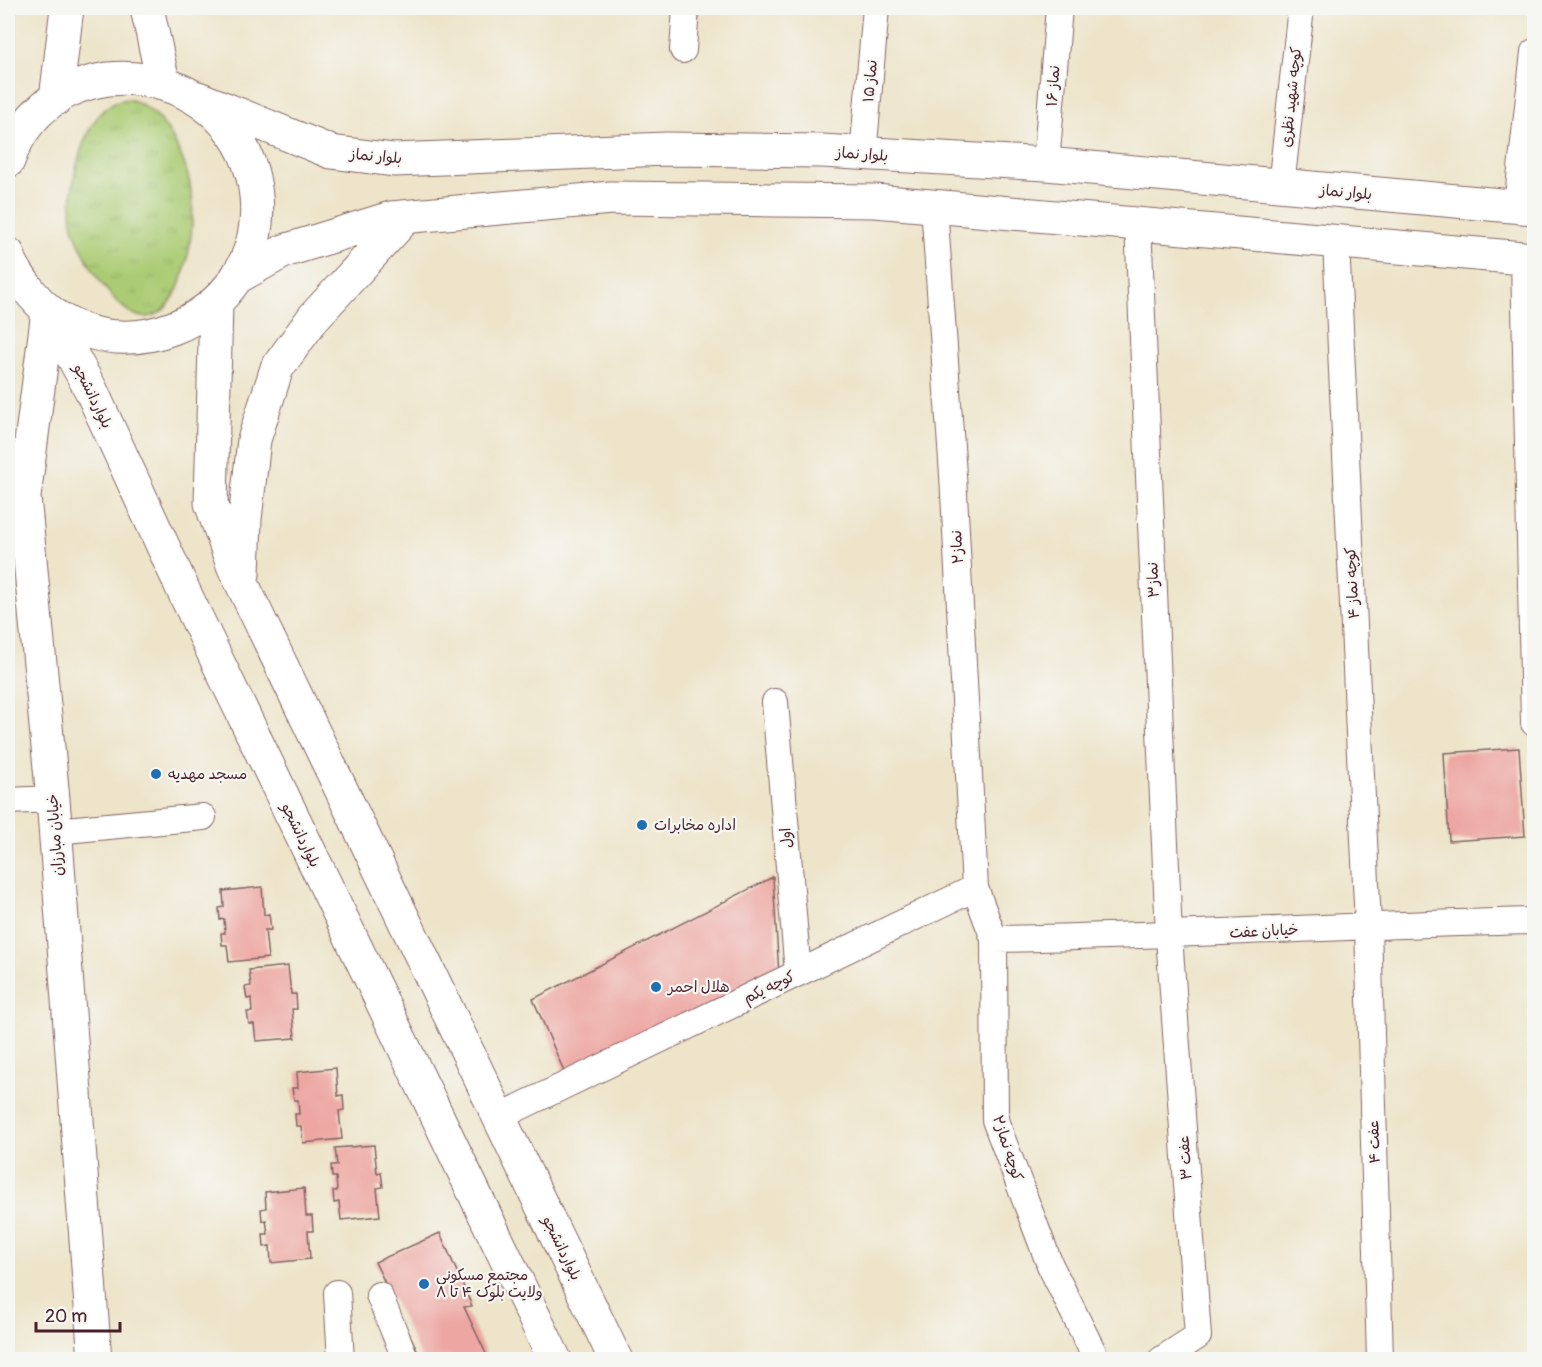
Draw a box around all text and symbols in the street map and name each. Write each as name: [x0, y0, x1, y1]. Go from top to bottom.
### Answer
street label: کوچه شهید نظری: [1277, 46, 1306, 148]
street label: نماز ۱۵: [859, 59, 882, 103]
street label: نماز ۱۶: [1043, 65, 1064, 107]
street label: بلوار نماز: [834, 143, 889, 166]
street label: بلوار نماز: [348, 145, 403, 168]
street label: بلوار نماز: [1318, 181, 1373, 204]
street label: بلواردانشجو: [68, 360, 116, 432]
street label: نماز۲: [947, 530, 968, 564]
street label: کوچه نماز ۴: [1341, 546, 1364, 619]
street label: نماز۳: [1143, 562, 1164, 598]
place label: مسجد مهدیه: [168, 765, 247, 784]
marker: مسجد مهدیه: [149, 767, 163, 781]
street label: خیابان مبارزان: [43, 793, 68, 877]
street label: بلواردانشجو: [276, 799, 324, 871]
place label: اداره مخابرات: [654, 816, 736, 835]
marker: اداره مخابرات: [635, 818, 649, 832]
street label: اول: [776, 827, 797, 849]
street label: خیابان عفت: [1229, 920, 1299, 943]
street label: کوچه یکم: [740, 967, 799, 1010]
place label: هلال احمر: [666, 978, 730, 997]
marker: هلال احمر: [649, 980, 663, 994]
street label: کوچه نماز۲: [988, 1113, 1027, 1183]
street label: عفت ۴: [1364, 1120, 1385, 1164]
street label: عفت ۳: [1174, 1135, 1197, 1181]
street label: بلواردانشجو: [537, 1212, 585, 1284]
place label: مجتمع مسکونی ولایت بلوک ۴ تا ۸: [436, 1266, 543, 1302]
marker: مجتمع مسکونی ولایت بلوک ۴ تا ۸: [417, 1277, 431, 1291]
scale bar: [36, 1295, 120, 1333]
text: 20 m: [45, 1305, 87, 1328]

